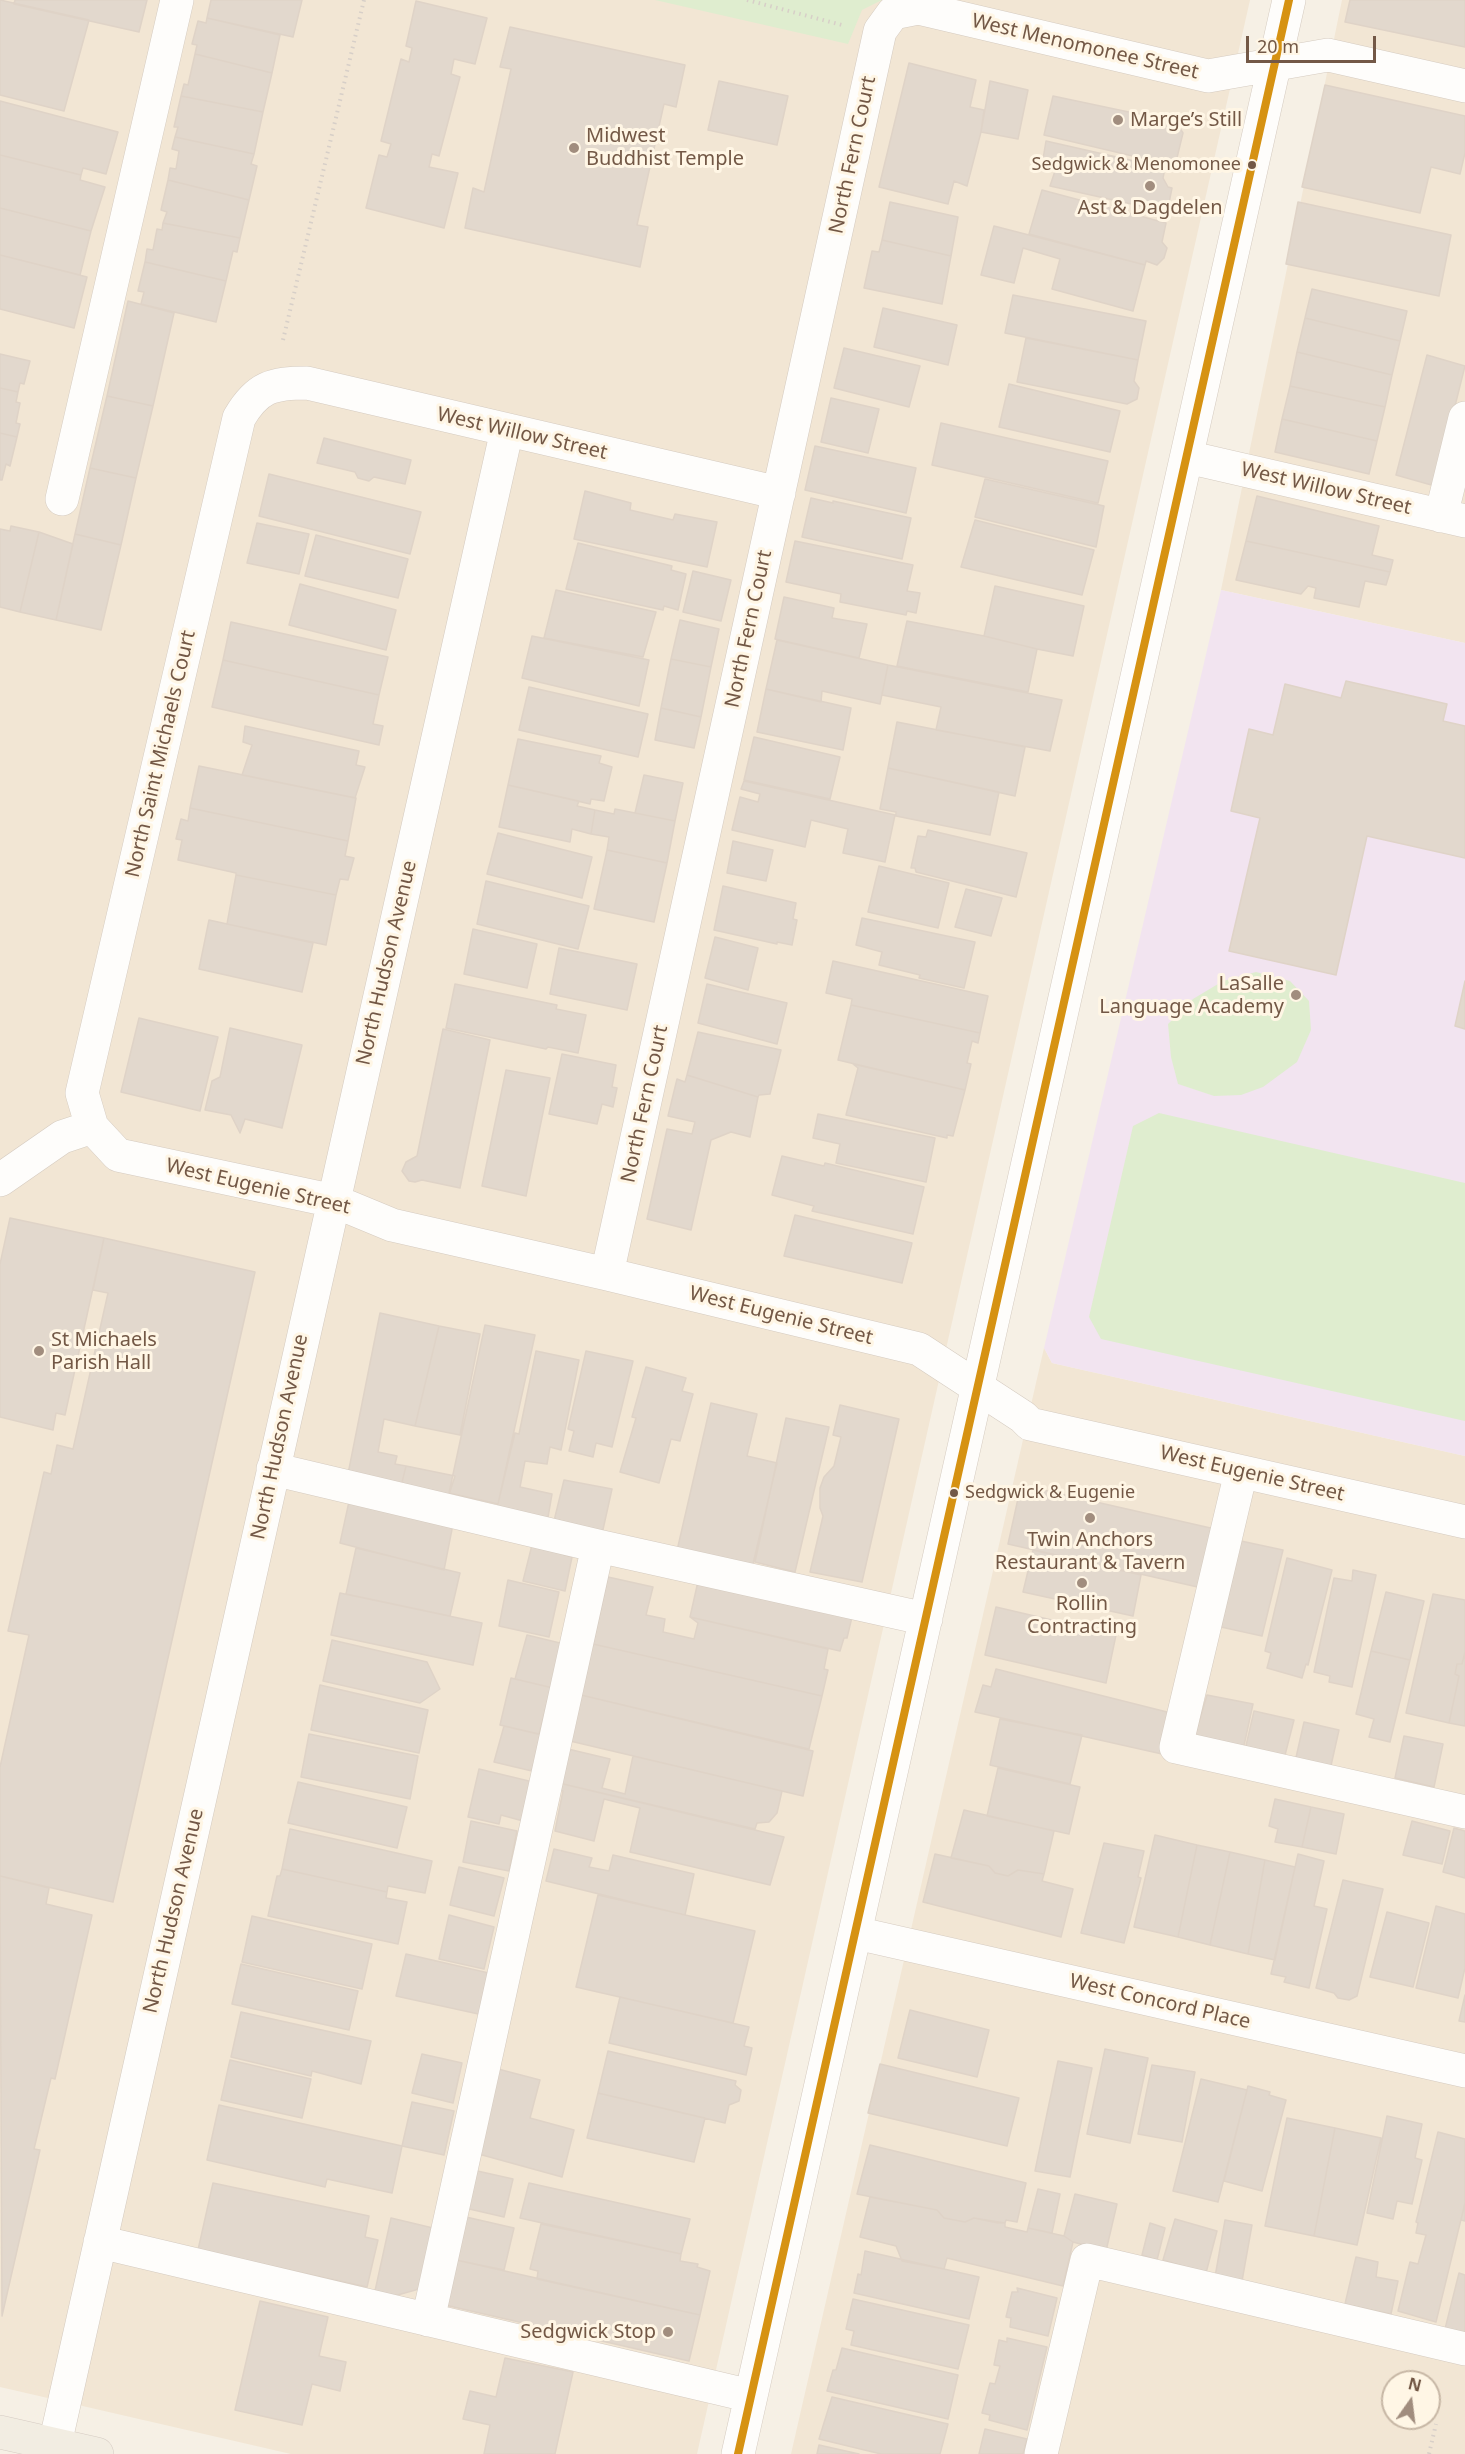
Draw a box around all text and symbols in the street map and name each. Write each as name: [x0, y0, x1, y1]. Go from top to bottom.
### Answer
street label: West Menomonee Street: [969, 9, 1201, 85]
scale bar: [1249, 24, 1380, 62]
text: 20 m: [1257, 34, 1299, 58]
street label: North Fern Court: [825, 74, 881, 236]
place label: Marge’s Still: [1130, 108, 1242, 132]
marker: Marge’s Still: [1111, 113, 1125, 127]
place label: Midwest Buddhist Temple: [586, 124, 744, 171]
marker: Midwest Buddhist Temple: [567, 141, 581, 155]
place label: Sedgwick & Menomonee: [1032, 154, 1241, 176]
marker: Sedgwick & Menomonee: [1246, 159, 1258, 171]
marker: Ast & Dagdelen: [1143, 179, 1157, 193]
place label: Ast & Dagdelen: [1077, 196, 1223, 220]
street label: West Willow Street: [435, 403, 609, 465]
street label: West Willow Street: [1239, 458, 1413, 520]
street label: North Fern Court: [721, 548, 777, 710]
street label: North Saint Michaels Court: [121, 628, 201, 880]
street label: North Hudson Avenue: [352, 858, 422, 1068]
place label: LaSalle Language Academy: [1099, 972, 1284, 1019]
marker: LaSalle Language Academy: [1289, 988, 1303, 1002]
street label: North Fern Court: [617, 1023, 673, 1185]
street label: West Eugenie Street: [164, 1154, 352, 1220]
street label: West Eugenie Street: [687, 1282, 875, 1350]
place label: St Michaels Parish Hall: [51, 1328, 157, 1375]
street label: North Hudson Avenue: [247, 1332, 313, 1542]
marker: St Michaels Parish Hall: [32, 1344, 46, 1358]
street label: West Eugenie Street: [1158, 1441, 1346, 1507]
place label: Sedgwick & Eugenie: [965, 1482, 1135, 1504]
marker: Sedgwick & Eugenie: [948, 1487, 960, 1499]
marker: Twin Anchors Restaurant & Tavern: [1083, 1511, 1097, 1525]
place label: Twin Anchors Restaurant & Tavern: [995, 1528, 1185, 1575]
marker: Rollin Contracting: [1075, 1576, 1089, 1590]
place label: Rollin Contracting: [1027, 1592, 1137, 1639]
street label: North Hudson Avenue: [139, 1806, 209, 2016]
street label: West Concord Place: [1067, 1969, 1253, 2035]
place label: Sedgwick Stop: [520, 2320, 656, 2344]
marker: Sedgwick Stop: [661, 2325, 675, 2339]
north arrow: [1381, 2370, 1441, 2430]
text: N: [1406, 2372, 1424, 2397]

